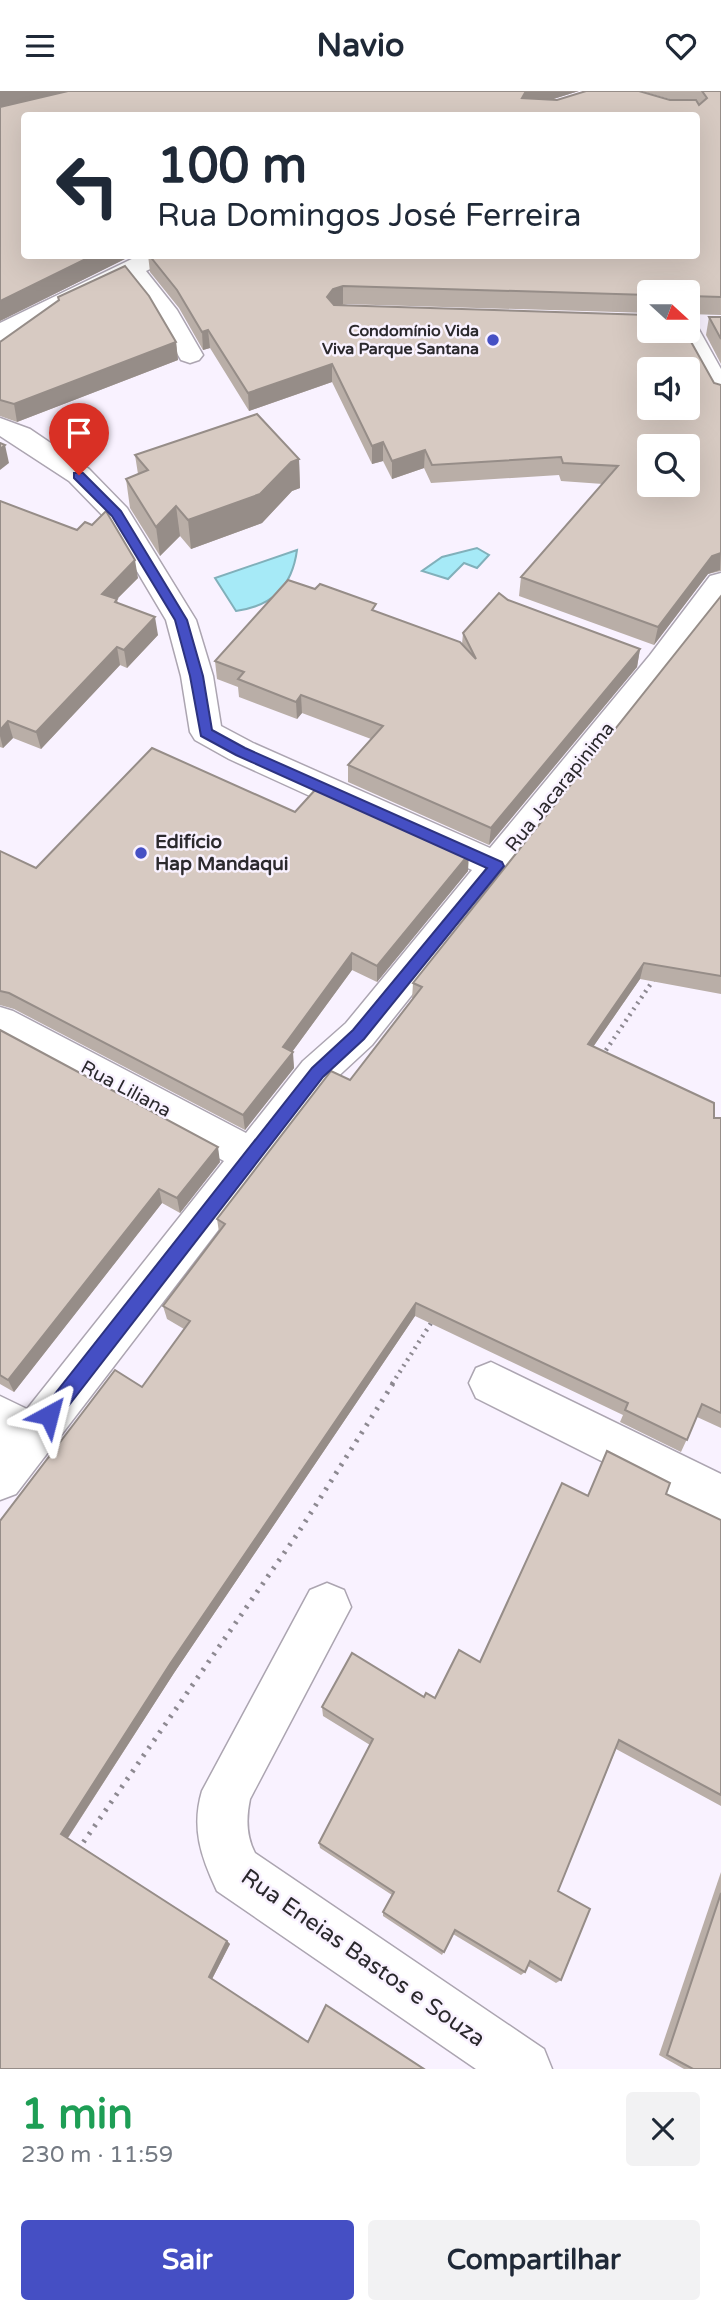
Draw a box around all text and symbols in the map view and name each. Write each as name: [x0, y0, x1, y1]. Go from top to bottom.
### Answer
icon: menu: [21, 27, 59, 65]
text: Navio: [317, 27, 404, 65]
icon: heart: [662, 27, 700, 65]
text: 100 m: [157, 137, 307, 196]
icon: left: [42, 140, 133, 231]
text: Rua Domingos José Ferreira: [157, 197, 581, 235]
north arrow: [637, 280, 700, 343]
map controls: [637, 280, 700, 497]
place label: Condomínio Vida Viva Parque Santana: [322, 321, 479, 359]
marker: Condomínio Vida Viva Parque Santana: [485, 332, 501, 348]
button: sound: [637, 357, 700, 420]
pin: [49, 403, 109, 475]
icon: arrive: [60, 414, 98, 452]
button: search: [637, 434, 700, 497]
street label: Rua Jacarapinima: [501, 718, 619, 856]
place label: Edifício Hap Mandaqui: [155, 831, 289, 876]
marker: Edifício Hap Mandaqui: [133, 845, 149, 861]
street label: Rua Liliana: [77, 1056, 175, 1122]
position arrow: [12, 1378, 86, 1452]
street label: Rua Eneias Bastos e Souza: [236, 1863, 490, 2053]
text: 1 min: [21, 2089, 133, 2140]
button: close: [626, 2092, 700, 2166]
text: 230 m · 11:59: [21, 2141, 173, 2169]
button: Sair: [21, 2220, 354, 2300]
button: Compartilhar: [368, 2220, 700, 2300]

